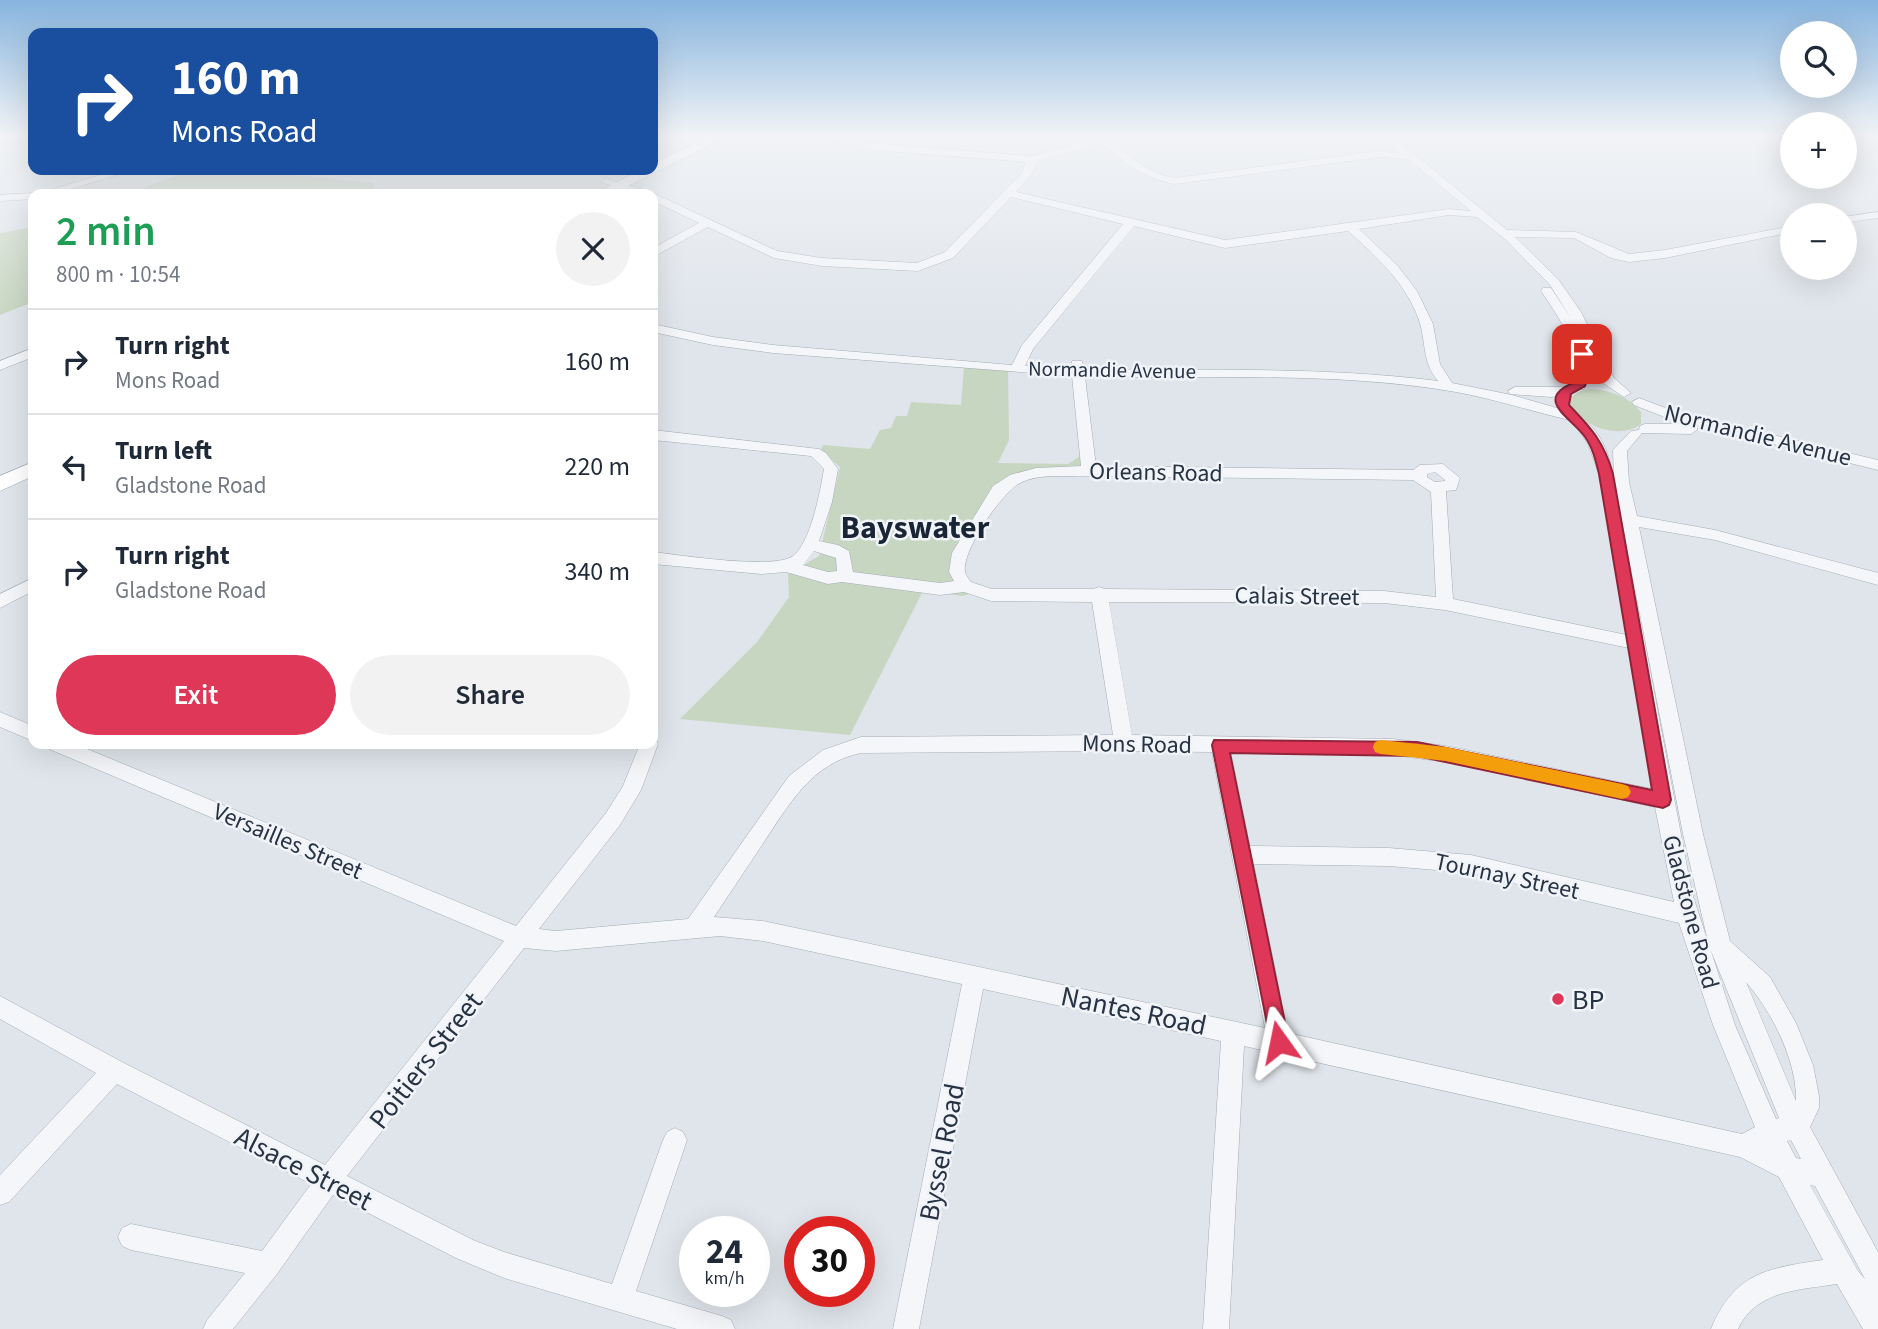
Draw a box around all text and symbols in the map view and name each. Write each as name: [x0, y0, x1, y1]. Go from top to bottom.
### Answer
map controls: [1780, 21, 1857, 280]
button: search: [1780, 21, 1857, 98]
text: 160 m: [171, 44, 300, 114]
icon: right: [56, 56, 147, 147]
text: Mons Road: [171, 109, 318, 155]
button: +: [1780, 112, 1857, 189]
text: 2 min: [56, 202, 156, 262]
button: −: [1780, 203, 1857, 280]
button: close: [556, 212, 630, 286]
text: 800 m · 10:54: [56, 258, 180, 291]
pin: [1552, 324, 1612, 384]
text: Turn right: [115, 327, 230, 364]
icon: arrive: [1563, 335, 1601, 373]
icon: right: [56, 343, 94, 381]
text: 160 m: [564, 343, 630, 380]
street label: Normandie Avenue: [1028, 354, 1196, 386]
text: Mons Road: [115, 364, 220, 397]
street label: Normandie Avenue: [1661, 395, 1855, 476]
text: Turn left: [115, 432, 212, 469]
icon: left: [56, 448, 94, 486]
text: 220 m: [564, 448, 630, 485]
street label: Orleans Road: [1089, 454, 1223, 491]
text: Gladstone Road: [115, 469, 266, 502]
district label: Bayswater: [841, 505, 990, 551]
text: Turn right: [115, 537, 230, 574]
icon: right: [56, 553, 94, 591]
text: 340 m: [564, 553, 630, 590]
text: Gladstone Road: [115, 574, 266, 607]
street label: Calais Street: [1234, 578, 1360, 615]
button: Exit: [56, 655, 336, 735]
button: Share: [350, 655, 630, 735]
street label: Mons Road: [1082, 726, 1192, 763]
street label: Versailles Street: [208, 794, 368, 889]
street label: Gladstone Road: [1653, 831, 1728, 993]
street label: Tournay Street: [1431, 844, 1582, 909]
street label: Nantes Road: [1057, 976, 1210, 1046]
place label: BP: [1572, 980, 1604, 1020]
street label: Poitiers Street: [359, 983, 493, 1138]
marker: BP: [1550, 991, 1566, 1007]
position arrow: [1242, 1005, 1316, 1079]
street label: Byssel Road: [909, 1080, 975, 1224]
street label: Alsace Street: [228, 1117, 380, 1221]
speed limit sign: 30: [784, 1216, 875, 1307]
text: 24: [706, 1227, 743, 1277]
text: km/h: [705, 1266, 744, 1291]

